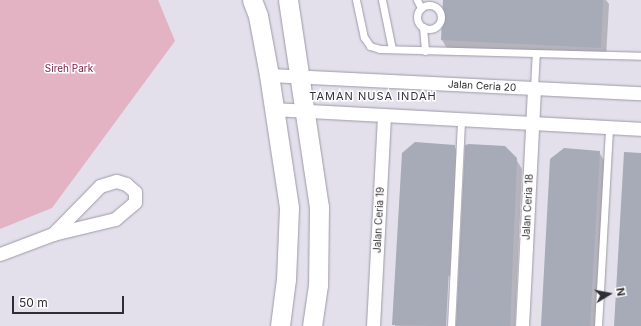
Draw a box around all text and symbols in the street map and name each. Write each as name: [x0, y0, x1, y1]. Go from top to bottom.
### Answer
park label: Sireh Park: [45, 63, 93, 75]
street label: Jalan Ceria 20: [448, 78, 516, 94]
district label: TAMAN NUSA INDAH: [309, 89, 437, 103]
street label: Jalan Ceria 18: [520, 174, 536, 240]
street label: Jalan Ceria 19: [371, 187, 387, 253]
north arrow: [589, 274, 629, 314]
text: N: [613, 287, 628, 297]
scale bar: [14, 288, 126, 314]
text: 50 m: [19, 295, 48, 310]

